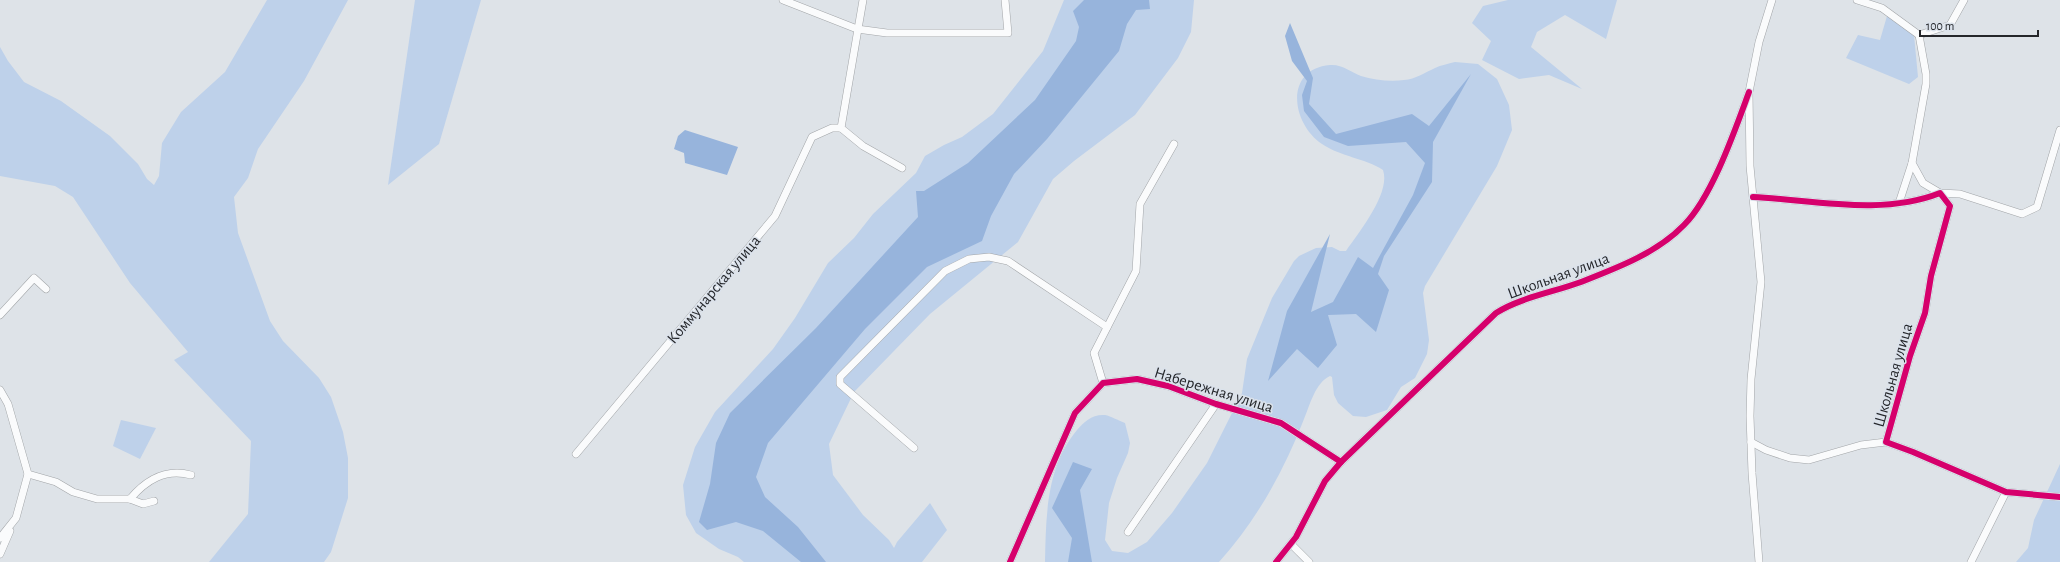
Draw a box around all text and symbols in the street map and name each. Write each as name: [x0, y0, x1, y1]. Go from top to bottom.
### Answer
scale bar: [1920, 12, 2038, 38]
text: 100 m: [1926, 20, 1954, 32]
street label: Коммунарская улица: [664, 233, 764, 347]
street label: Школьная улица: [1505, 250, 1612, 303]
street label: Школьная улица: [1870, 322, 1916, 429]
street label: Набережная улица: [1152, 364, 1275, 417]

